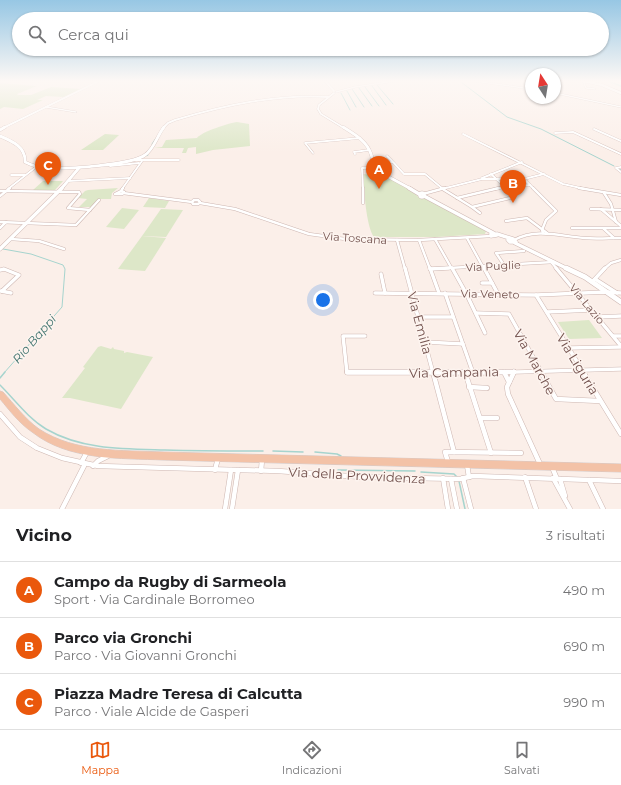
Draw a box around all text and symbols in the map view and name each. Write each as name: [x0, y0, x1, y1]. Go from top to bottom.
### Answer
search box: [12, 12, 609, 56]
icon: search: [26, 23, 48, 45]
text: Cerca qui: [58, 25, 129, 44]
north arrow: [525, 68, 561, 104]
pin: C: [35, 152, 61, 185]
pin: A: [366, 156, 392, 189]
pin: B: [500, 170, 526, 203]
street label: Via Toscana: [322, 229, 388, 247]
street label: Via Puglie: [465, 258, 521, 274]
street label: Via Lazio: [566, 281, 608, 327]
street label: Via Veneto: [460, 286, 520, 302]
your location: [313, 290, 333, 310]
street label: Via Emilia: [404, 290, 436, 356]
water label: Rio Bappi: [9, 311, 60, 366]
street label: Via Marche: [510, 326, 560, 398]
street label: Via Liguria: [554, 331, 602, 397]
street label: Via Campania: [409, 363, 499, 381]
street label: Via della Provvidenza: [288, 463, 426, 487]
text: Vicino: [16, 525, 72, 545]
text: 3 risultati: [546, 527, 605, 543]
text: Campo da Rugby di Sarmeola: [54, 572, 287, 591]
text: A: [24, 582, 34, 598]
text: 490 m: [563, 582, 605, 598]
text: Sport · Via Cardinale Borromeo: [54, 591, 255, 607]
text: Parco via Gronchi: [54, 628, 192, 647]
text: B: [24, 638, 34, 654]
text: 690 m: [563, 638, 605, 654]
text: Parco · Via Giovanni Gronchi: [54, 647, 237, 663]
text: Piazza Madre Teresa di Calcutta: [54, 684, 303, 703]
text: C: [24, 694, 34, 710]
text: 990 m: [563, 694, 605, 710]
text: Parco · Viale Alcide de Gasperi: [54, 703, 249, 719]
tab: Mappa: [81, 739, 120, 777]
tab: Indicazioni: [282, 739, 342, 777]
tab: Salvati: [504, 739, 540, 777]

